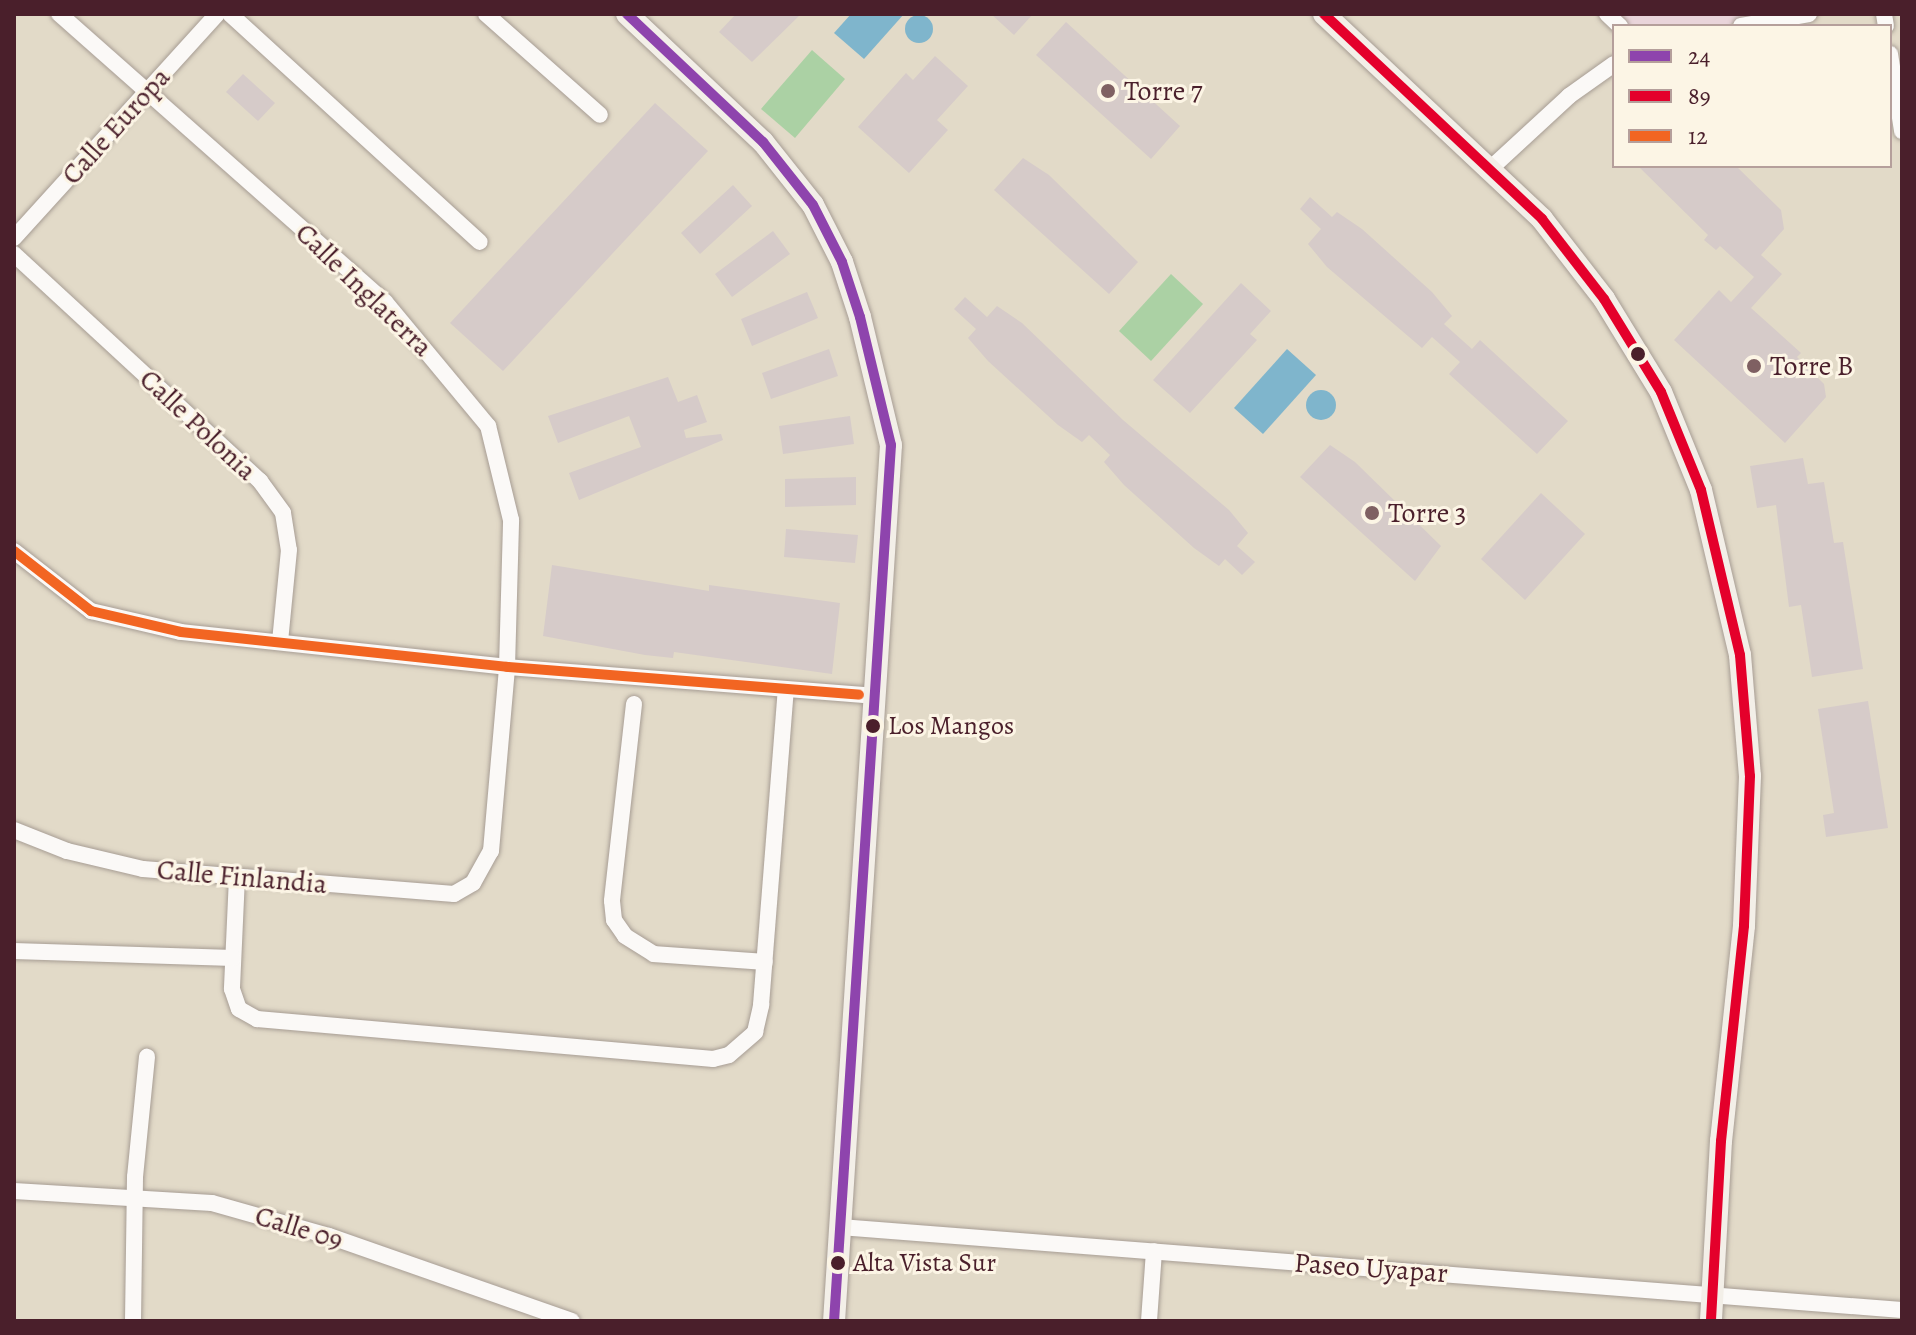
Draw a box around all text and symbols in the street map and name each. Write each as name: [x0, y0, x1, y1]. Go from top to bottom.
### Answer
legend: [1612, 24, 1892, 168]
text: 24: [1688, 40, 1710, 72]
street label: Calle Europa: [55, 61, 177, 191]
place label: Torre 7: [1124, 74, 1203, 108]
text: 89: [1688, 80, 1711, 112]
marker: Torre 7: [1099, 82, 1117, 100]
text: 12: [1688, 120, 1708, 152]
street label: Calle Inglaterra: [289, 216, 439, 364]
unlabelled marker: [1630, 346, 1646, 362]
place label: Torre B: [1770, 349, 1854, 383]
marker: Torre B: [1745, 357, 1763, 375]
street label: Calle Polonia: [133, 362, 263, 488]
place label: Torre 3: [1388, 496, 1466, 530]
marker: Torre 3: [1363, 504, 1381, 522]
place label: Los Mangos: [888, 710, 1014, 742]
marker: Los Mangos: [865, 718, 881, 734]
street label: Calle Finlandia: [156, 853, 328, 901]
street label: Calle 09: [251, 1199, 347, 1257]
street label: Paseo Uyapar: [1293, 1246, 1449, 1290]
place label: Alta Vista Sur: [853, 1247, 996, 1279]
marker: Alta Vista Sur: [830, 1255, 846, 1271]

